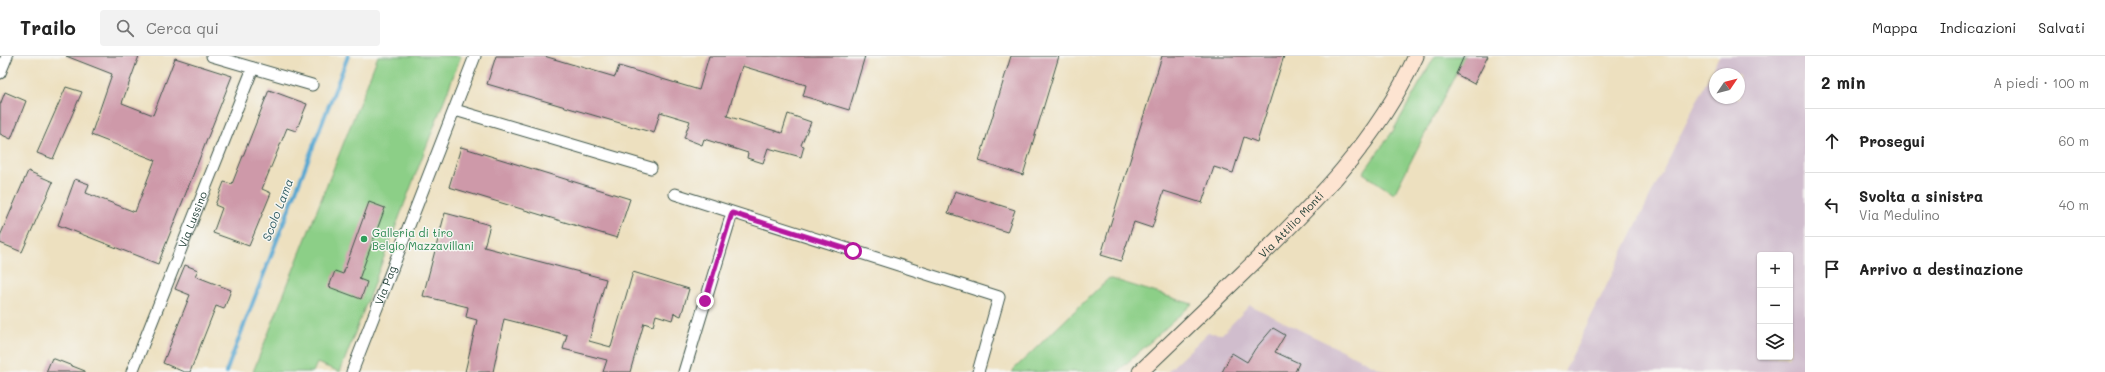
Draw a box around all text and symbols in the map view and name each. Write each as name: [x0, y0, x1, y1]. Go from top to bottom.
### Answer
search box: [100, 10, 380, 46]
text: Trailo: [20, 15, 76, 40]
icon: search: [114, 17, 136, 39]
text: Cerca qui: [146, 18, 219, 38]
text: Mappa: [1872, 18, 1918, 37]
text: Indicazioni: [1940, 18, 2016, 37]
text: Salvati: [2038, 18, 2085, 37]
north arrow: [1709, 68, 1745, 104]
text: 2 min: [1821, 71, 1866, 93]
text: A piedi · 100 m: [1993, 74, 2089, 91]
icon: ahead: [1821, 130, 1843, 152]
text: Prosegui: [1859, 131, 1925, 151]
text: 60 m: [2059, 132, 2089, 149]
water label: Scolo Lama: [258, 176, 296, 243]
text: Svolta a sinistra: [1859, 186, 1983, 206]
street label: Via Attilio Monti: [1255, 188, 1327, 261]
street label: Via Lussino: [174, 189, 210, 250]
icon: left: [1821, 194, 1843, 216]
text: 40 m: [2059, 196, 2089, 213]
text: Via Medulino: [1859, 206, 1940, 223]
place label: Galleria di tiro Belgio Mazzavillani: [372, 225, 474, 253]
marker: Galleria di tiro Belgio Mazzavillani: [359, 234, 369, 244]
route start: [844, 242, 862, 260]
map controls: [1757, 252, 1793, 360]
button: +: [1757, 252, 1793, 288]
icon: arrive: [1821, 258, 1843, 280]
text: Arrivo a destinazione: [1859, 259, 2023, 279]
street label: Via Pag: [371, 263, 400, 307]
button: −: [1757, 288, 1793, 324]
route end: [696, 292, 714, 310]
button: layers: [1757, 324, 1793, 360]

